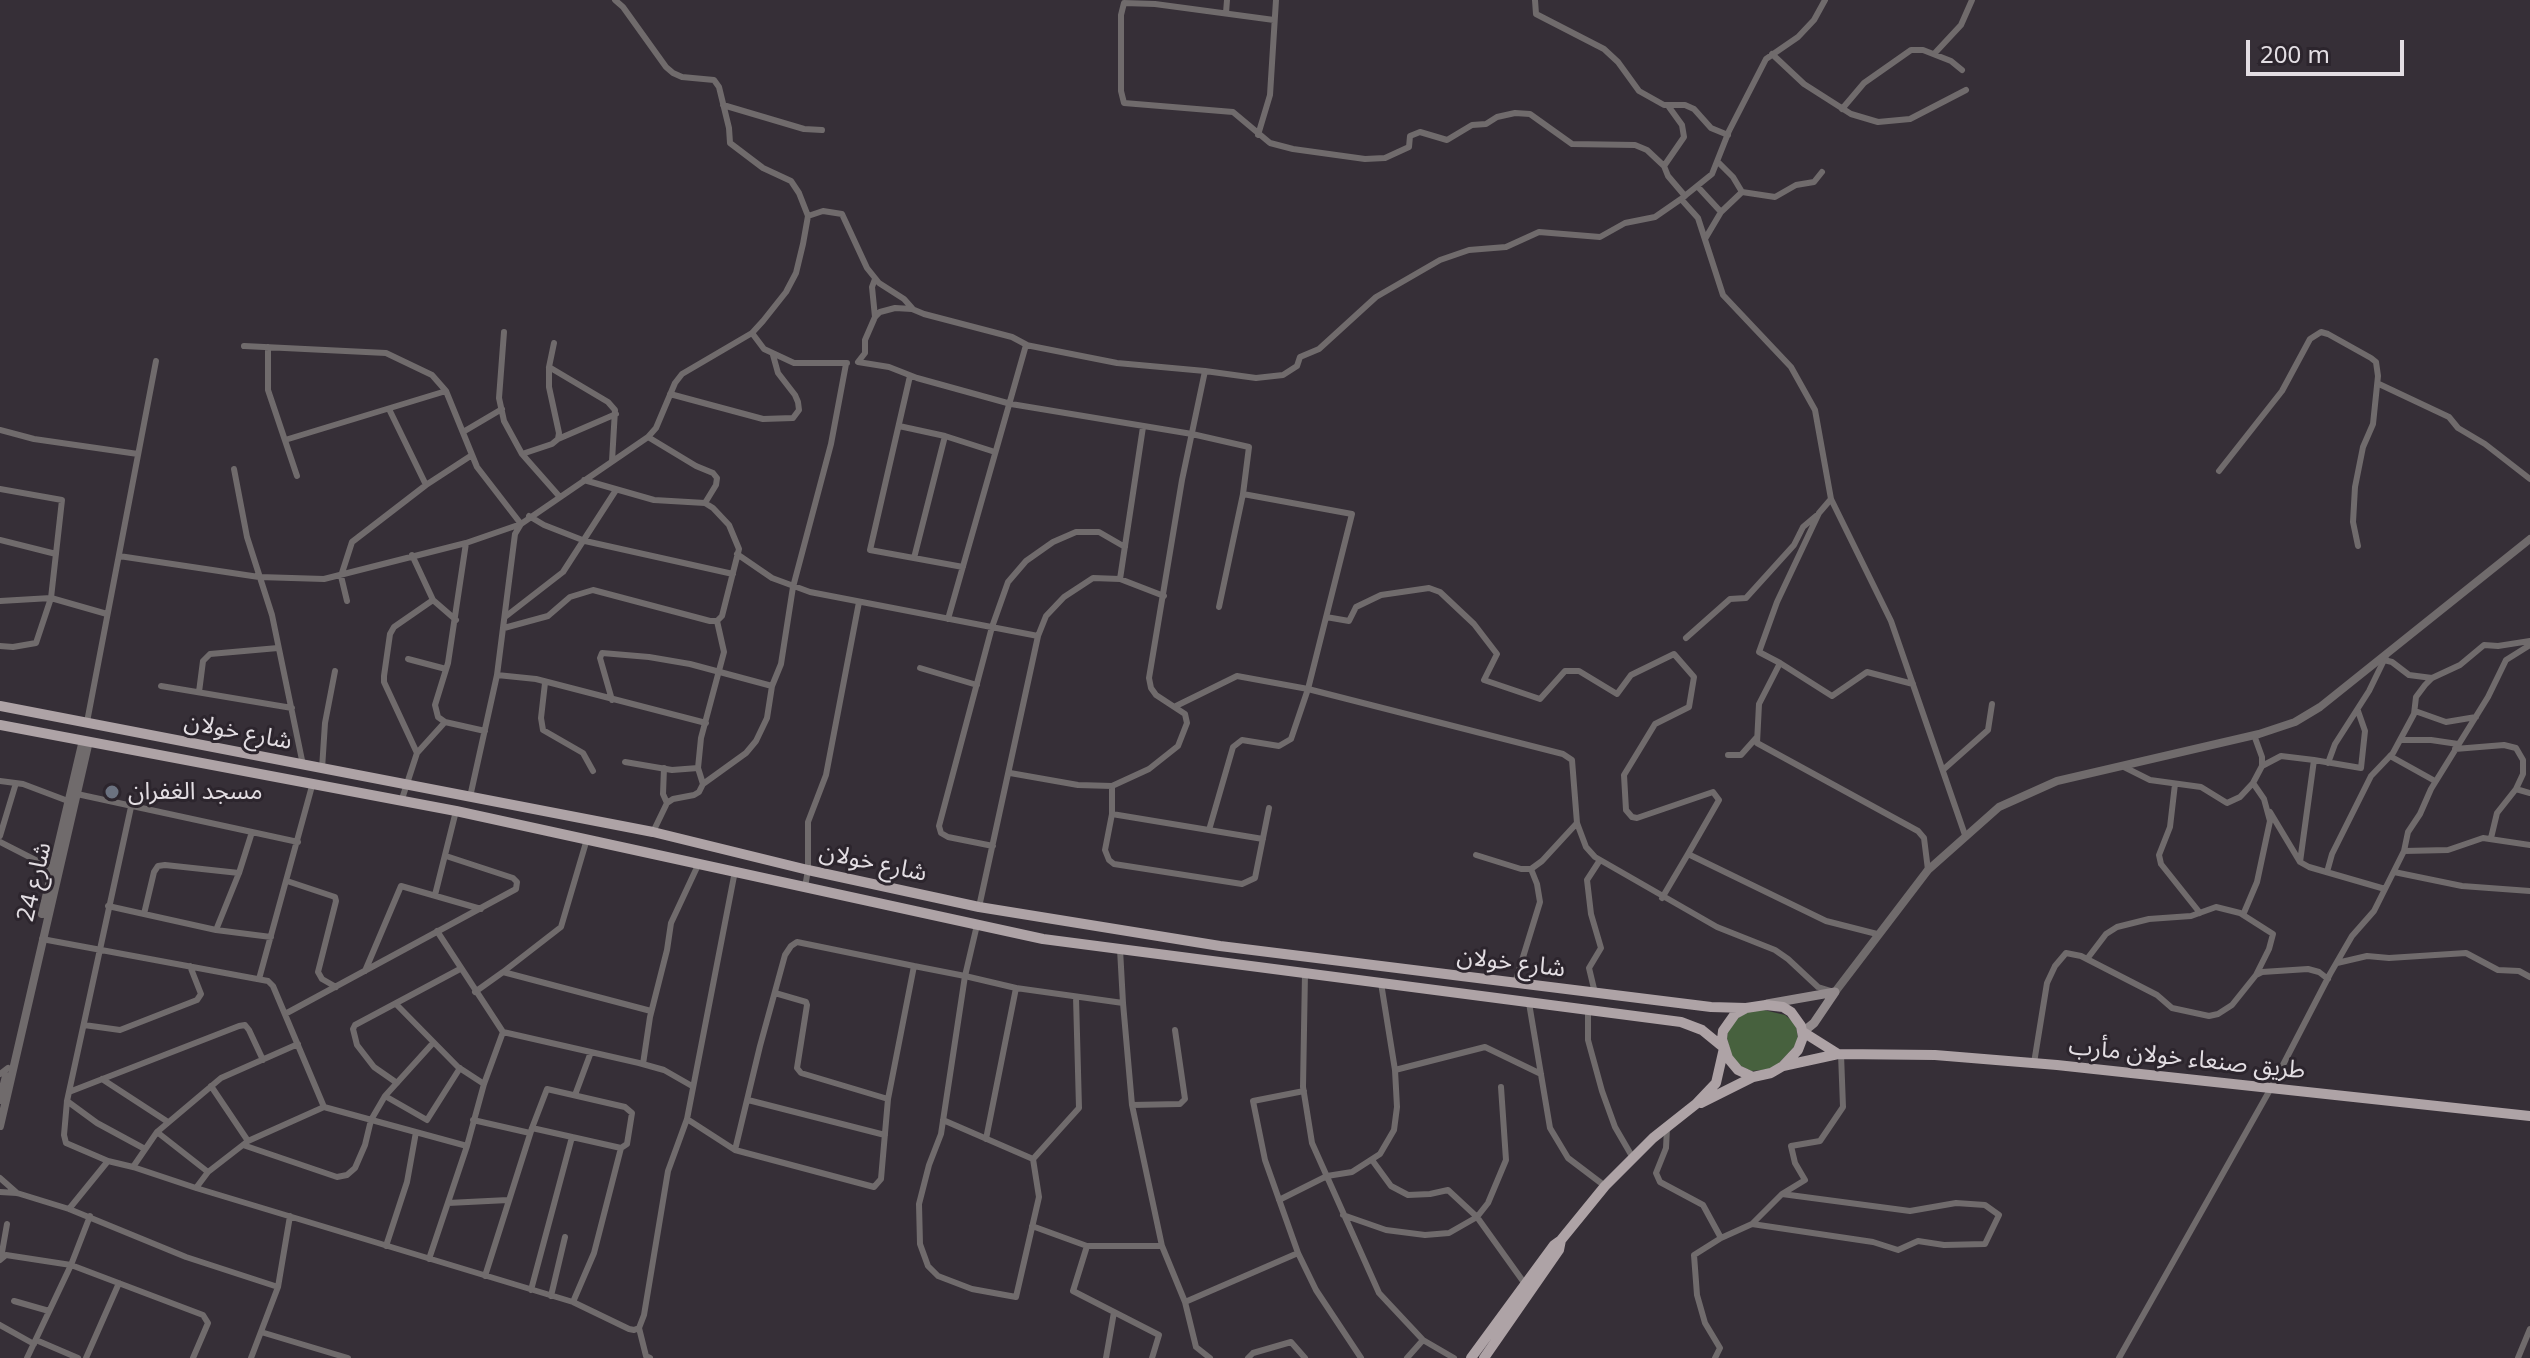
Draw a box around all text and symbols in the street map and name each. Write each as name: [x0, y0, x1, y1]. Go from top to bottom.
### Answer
scale bar: [2250, 24, 2408, 74]
text: 200 m: [2260, 37, 2330, 70]
street label: شارع خولان: [182, 707, 294, 757]
place label: مسجد الغفران: [128, 778, 263, 806]
marker: مسجد الغفران: [103, 783, 121, 801]
street label: شارع خولان: [817, 838, 929, 888]
street label: شارع 24: [12, 840, 58, 924]
street label: شارع خولان: [1455, 942, 1567, 984]
street label: طريق صنعاء خولان مأرب: [2067, 1032, 2307, 1086]

